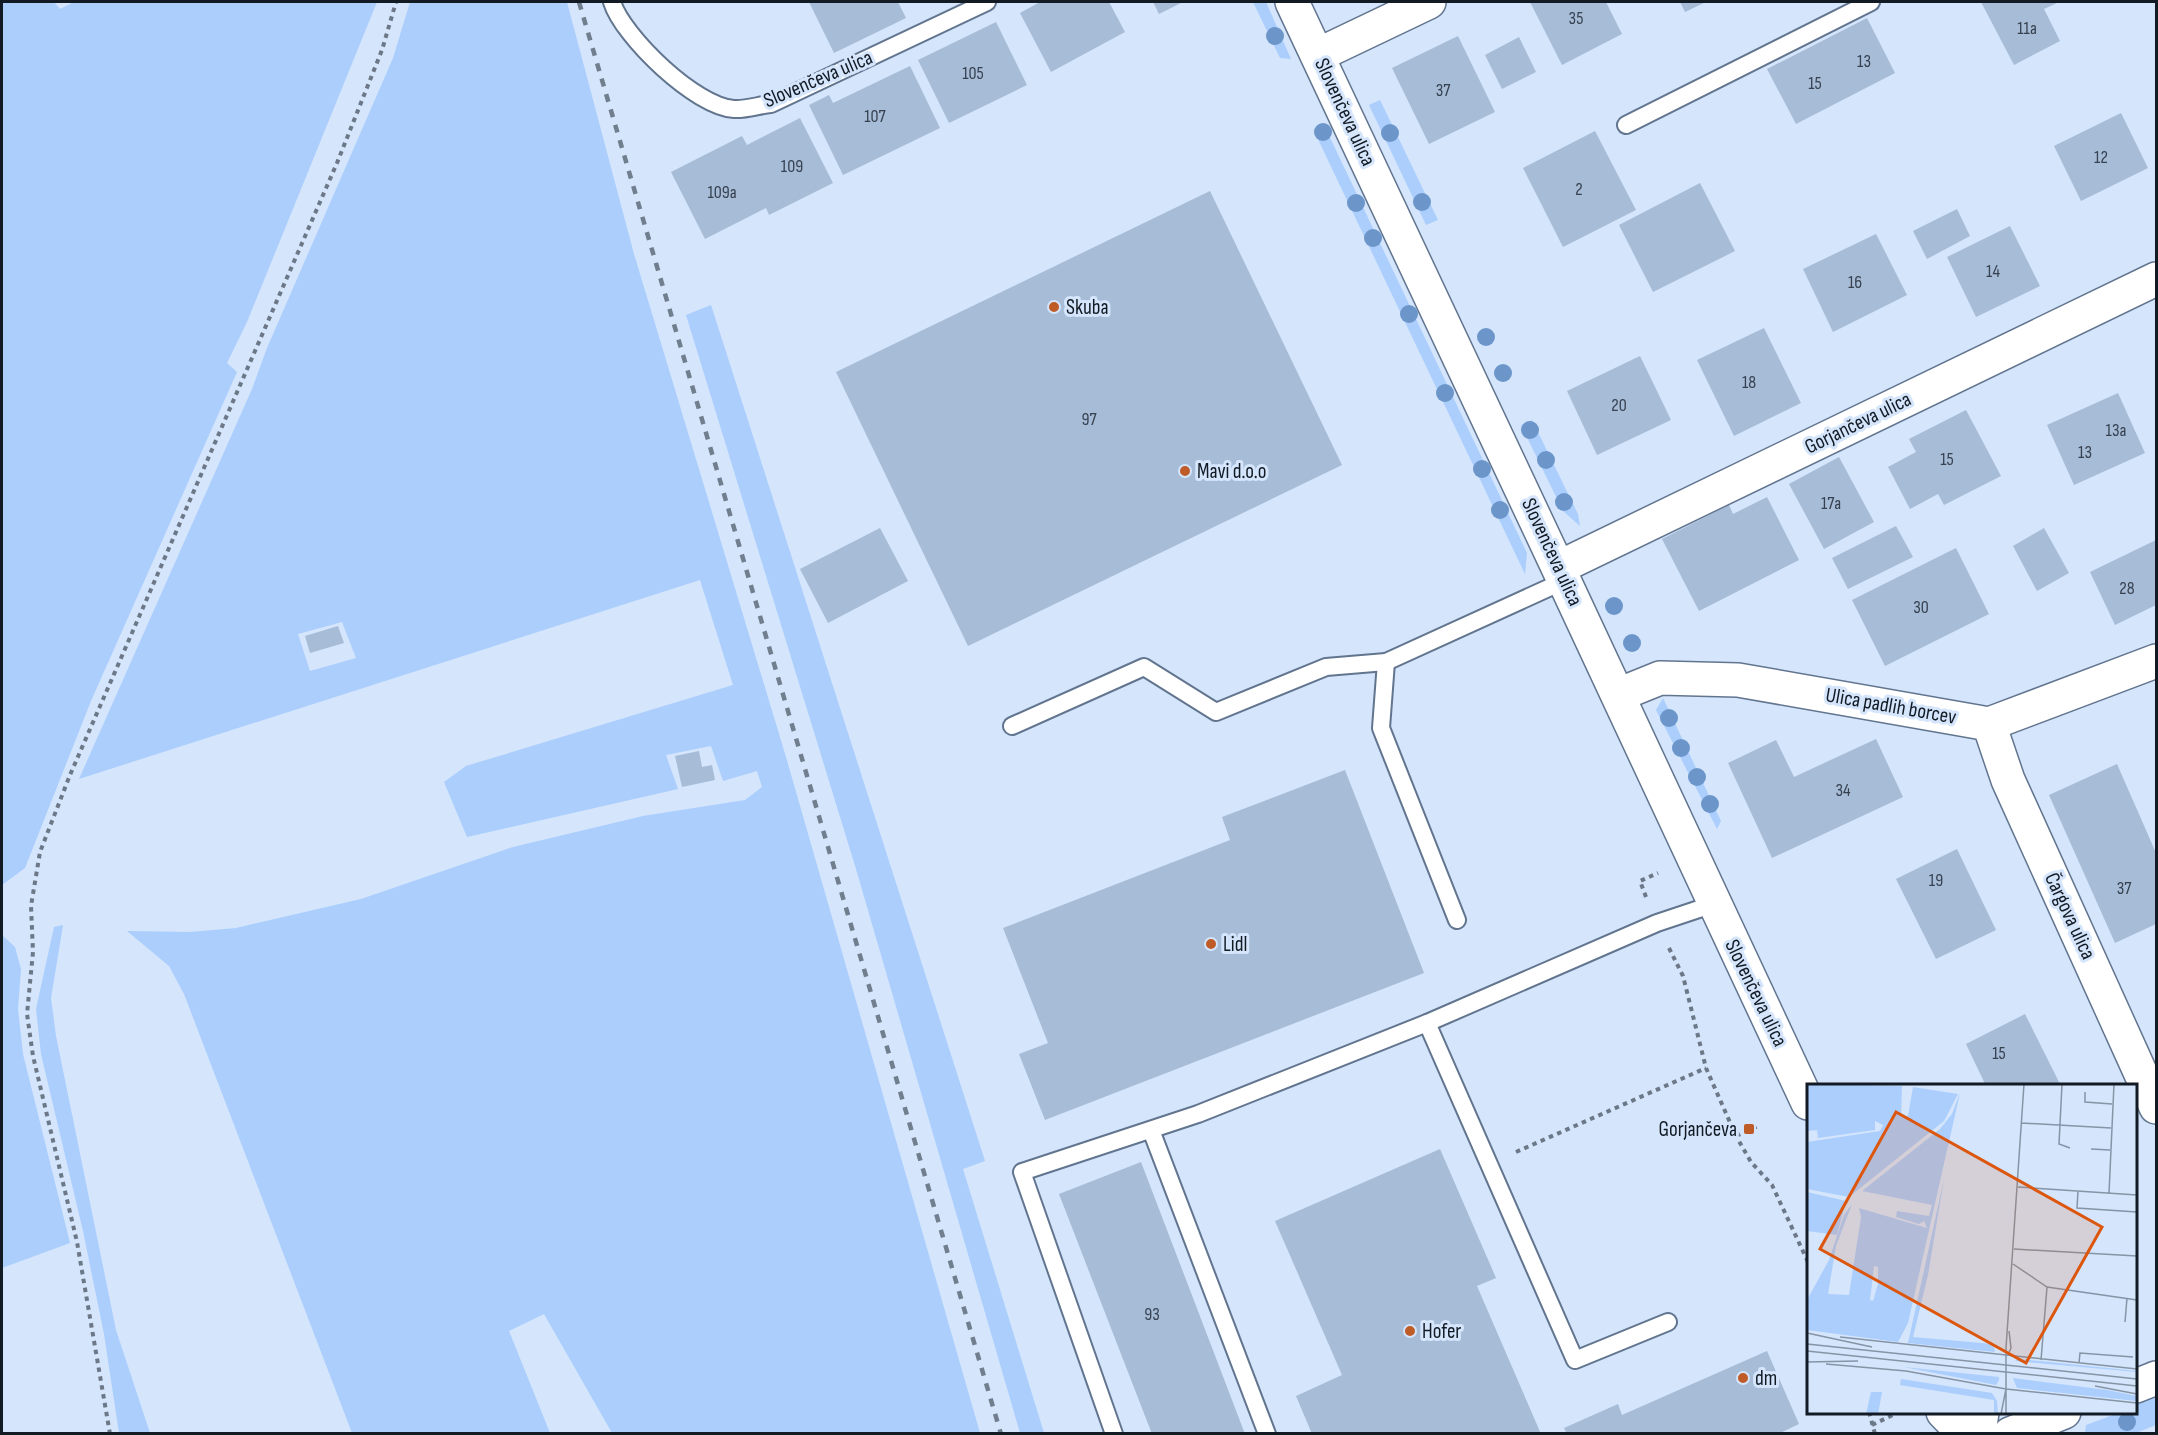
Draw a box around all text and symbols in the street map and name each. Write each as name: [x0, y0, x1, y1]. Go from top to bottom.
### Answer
house number: 35: [1569, 8, 1583, 29]
house number: 11a: [2017, 18, 2037, 39]
street label: Slovenčeva ulica: [760, 45, 876, 113]
house number: 13: [1857, 51, 1871, 72]
street label: Slovenčeva ulica: [1309, 54, 1381, 170]
house number: 105: [962, 63, 984, 84]
house number: 15: [1808, 73, 1822, 94]
house number: 37: [1436, 80, 1451, 101]
house number: 107: [864, 106, 887, 127]
house number: 12: [2094, 147, 2108, 168]
house number: 109: [781, 156, 803, 177]
house number: 2: [1575, 179, 1583, 200]
house number: 109a: [707, 182, 737, 203]
house number: 14: [1986, 261, 2000, 282]
house number: 16: [1848, 272, 1862, 293]
place label: Skuba: [1066, 295, 1109, 320]
marker: Skuba: [1047, 300, 1061, 314]
house number: 18: [1742, 372, 1756, 393]
street label: Gorjančeva ulica: [1801, 387, 1915, 459]
house number: 20: [1611, 395, 1627, 416]
house number: 97: [1081, 409, 1097, 430]
house number: 13a: [2106, 420, 2126, 441]
house number: 13: [2078, 442, 2092, 463]
house number: 15: [1940, 449, 1954, 470]
place label: Mavi d.o.o: [1197, 459, 1266, 484]
marker: Mavi d.o.o: [1178, 464, 1192, 478]
house number: 17a: [1821, 493, 1841, 514]
street label: Slovenčeva ulica: [1516, 494, 1588, 610]
house number: 28: [2119, 578, 2135, 599]
house number: 30: [1913, 597, 1929, 618]
street label: Ulica padlih borcev: [1824, 682, 1958, 730]
house number: 34: [1835, 780, 1851, 801]
street label: Čargova ulica: [2039, 869, 2101, 963]
house number: 19: [1929, 870, 1943, 891]
house number: 37: [2117, 878, 2132, 899]
place label: Lidl: [1223, 932, 1247, 957]
street label: Slovenčeva ulica: [1719, 935, 1793, 1051]
marker: Lidl: [1204, 937, 1218, 951]
house number: 15: [1992, 1043, 2006, 1064]
inset map: [1807, 1084, 2137, 1414]
place label: Gorjančeva: [1658, 1117, 1737, 1142]
marker: Gorjančeva: [1742, 1122, 1756, 1136]
house number: 93: [1144, 1304, 1160, 1325]
place label: Hofer: [1422, 1319, 1461, 1344]
marker: Hofer: [1403, 1324, 1417, 1338]
place label: dm: [1755, 1366, 1777, 1391]
marker: dm: [1736, 1371, 1750, 1385]

